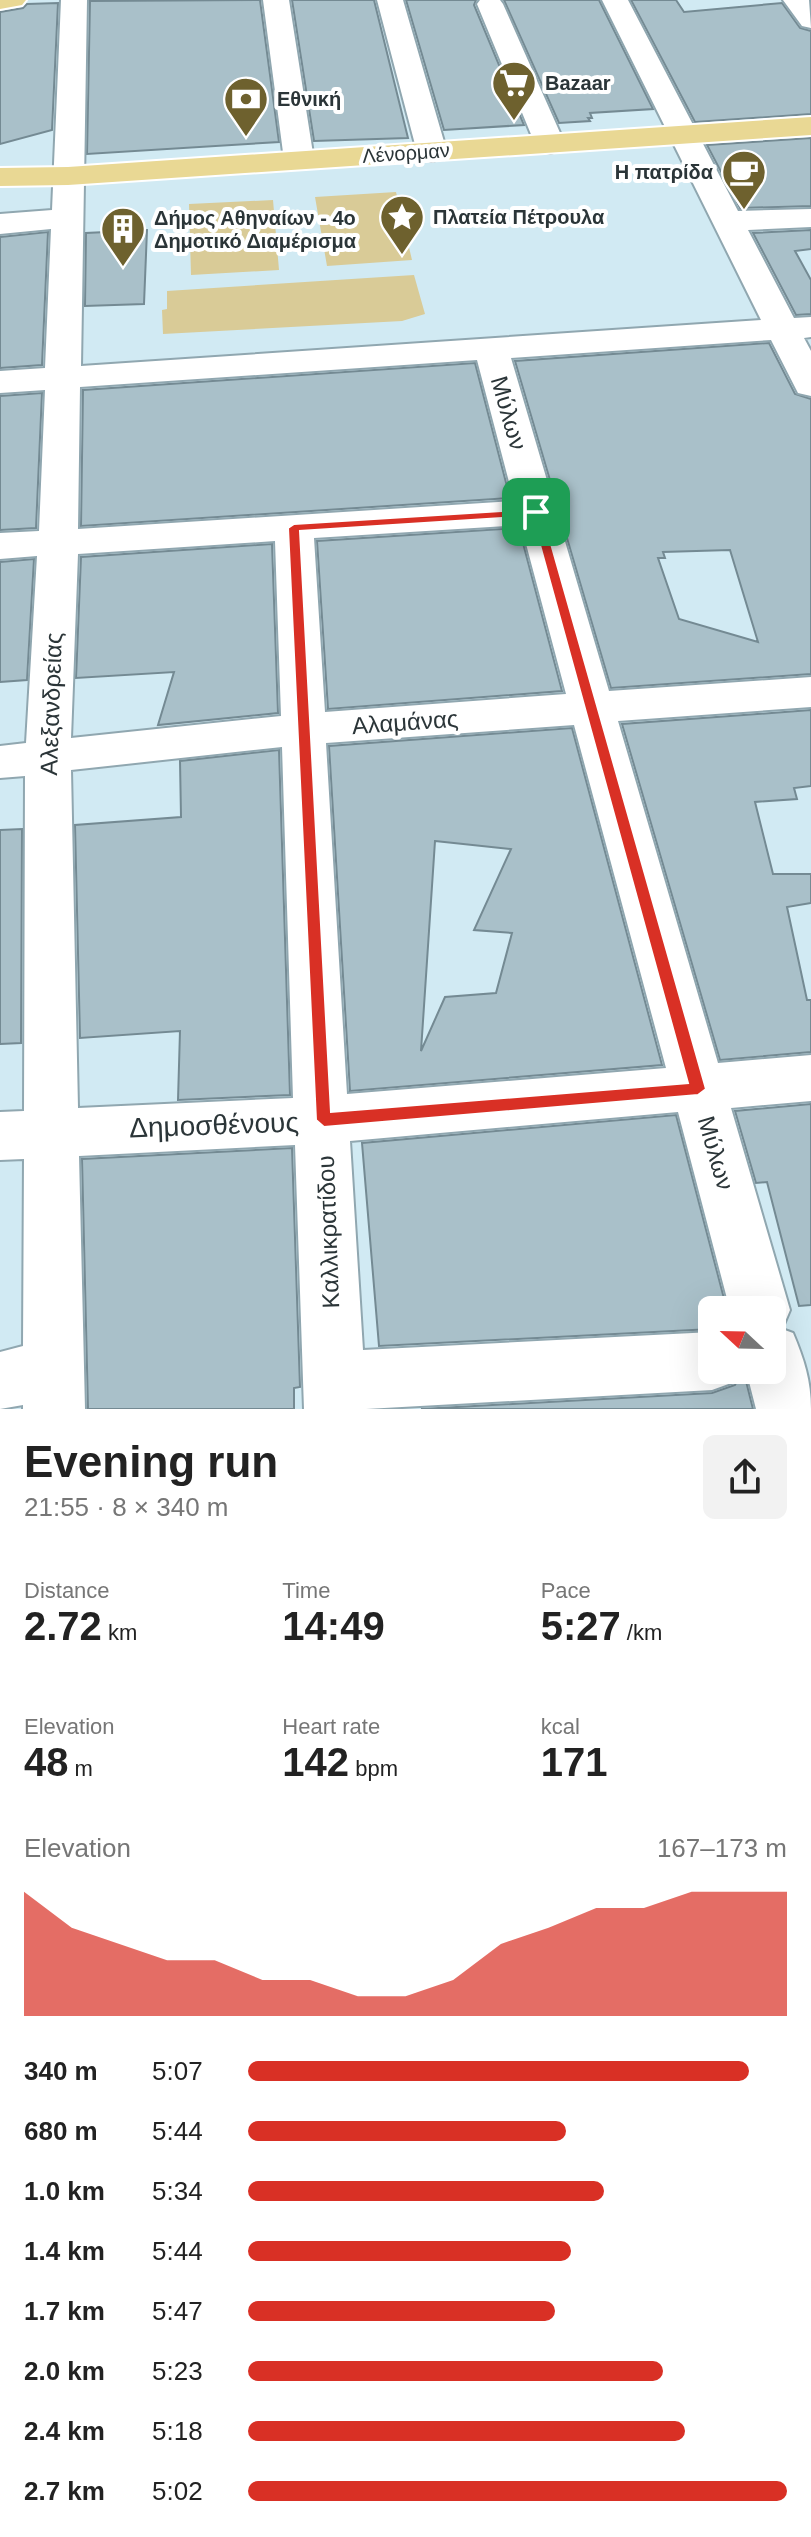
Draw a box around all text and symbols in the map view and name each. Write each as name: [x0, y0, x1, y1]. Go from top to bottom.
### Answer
supermarket icon: Bazaar: [490, 59, 538, 122]
place label: Bazaar: [545, 72, 611, 94]
bank icon: Εθνική: [222, 75, 270, 138]
place label: Εθνική: [277, 88, 341, 110]
street label: Λένορμαν: [361, 139, 451, 167]
cafe icon: Η πατρίδα: [720, 148, 768, 211]
place label: Η πατρίδα: [615, 161, 714, 183]
place icon: Πλατεία Πέτρουλα: [378, 193, 426, 256]
building icon: Δήμος Αθηναίων - 4ο Δημοτικό Διαμέρισμα: [99, 205, 147, 268]
place label: Πλατεία Πέτρουλα: [433, 206, 605, 228]
place label: Δήμος Αθηναίων - 4ο Δημοτικό Διαμέρισμα: [154, 207, 357, 252]
street label: Μύλων: [486, 373, 532, 453]
pin: [502, 478, 570, 546]
icon: arrive: [514, 490, 558, 534]
street label: Αλεξανδρείας: [35, 632, 67, 776]
street label: Αλαμάνας: [351, 705, 459, 739]
street label: Δημοσθένους: [129, 1107, 299, 1143]
street label: Μύλων: [693, 1113, 739, 1193]
street label: Καλλικρατίδου: [312, 1155, 344, 1309]
north arrow: [698, 1296, 786, 1384]
map controls: [698, 1296, 786, 1384]
button: share: [703, 1435, 787, 1519]
text: Evening run: [24, 1437, 278, 1486]
text: 21:55 · 8 × 340 m: [24, 1492, 229, 1522]
text: Distance: [24, 1578, 110, 1603]
text: Time: [282, 1578, 330, 1603]
text: Pace: [541, 1578, 591, 1603]
text: 2.72: [24, 1604, 102, 1648]
text: 14:49: [282, 1604, 385, 1648]
text: 5:27: [541, 1604, 621, 1648]
text: km: [102, 1620, 137, 1645]
text: /km: [621, 1620, 662, 1645]
text: Elevation: [24, 1714, 115, 1739]
text: Heart rate: [282, 1714, 380, 1739]
text: kcal: [541, 1714, 580, 1739]
text: 48: [24, 1740, 69, 1784]
text: 142: [282, 1740, 349, 1784]
text: 171: [541, 1740, 607, 1784]
text: m: [69, 1756, 93, 1781]
text: bpm: [349, 1756, 398, 1781]
text: Elevation: [24, 1833, 131, 1863]
text: 167–173 m: [657, 1833, 787, 1863]
text: 340 m: [24, 2056, 98, 2086]
text: 5:07: [152, 2056, 203, 2086]
text: 680 m: [24, 2116, 98, 2146]
text: 5:44: [152, 2116, 203, 2146]
text: 1.0 km: [24, 2176, 105, 2206]
text: 5:34: [152, 2176, 203, 2206]
text: 1.4 km: [24, 2236, 105, 2266]
text: 5:44: [152, 2236, 203, 2266]
text: 1.7 km: [24, 2296, 105, 2326]
text: 5:47: [152, 2296, 203, 2326]
text: 2.0 km: [24, 2356, 105, 2386]
text: 5:23: [152, 2356, 203, 2386]
text: 2.4 km: [24, 2416, 105, 2446]
text: 5:18: [152, 2416, 203, 2446]
text: 2.7 km: [24, 2476, 105, 2506]
text: 5:02: [152, 2476, 203, 2506]

